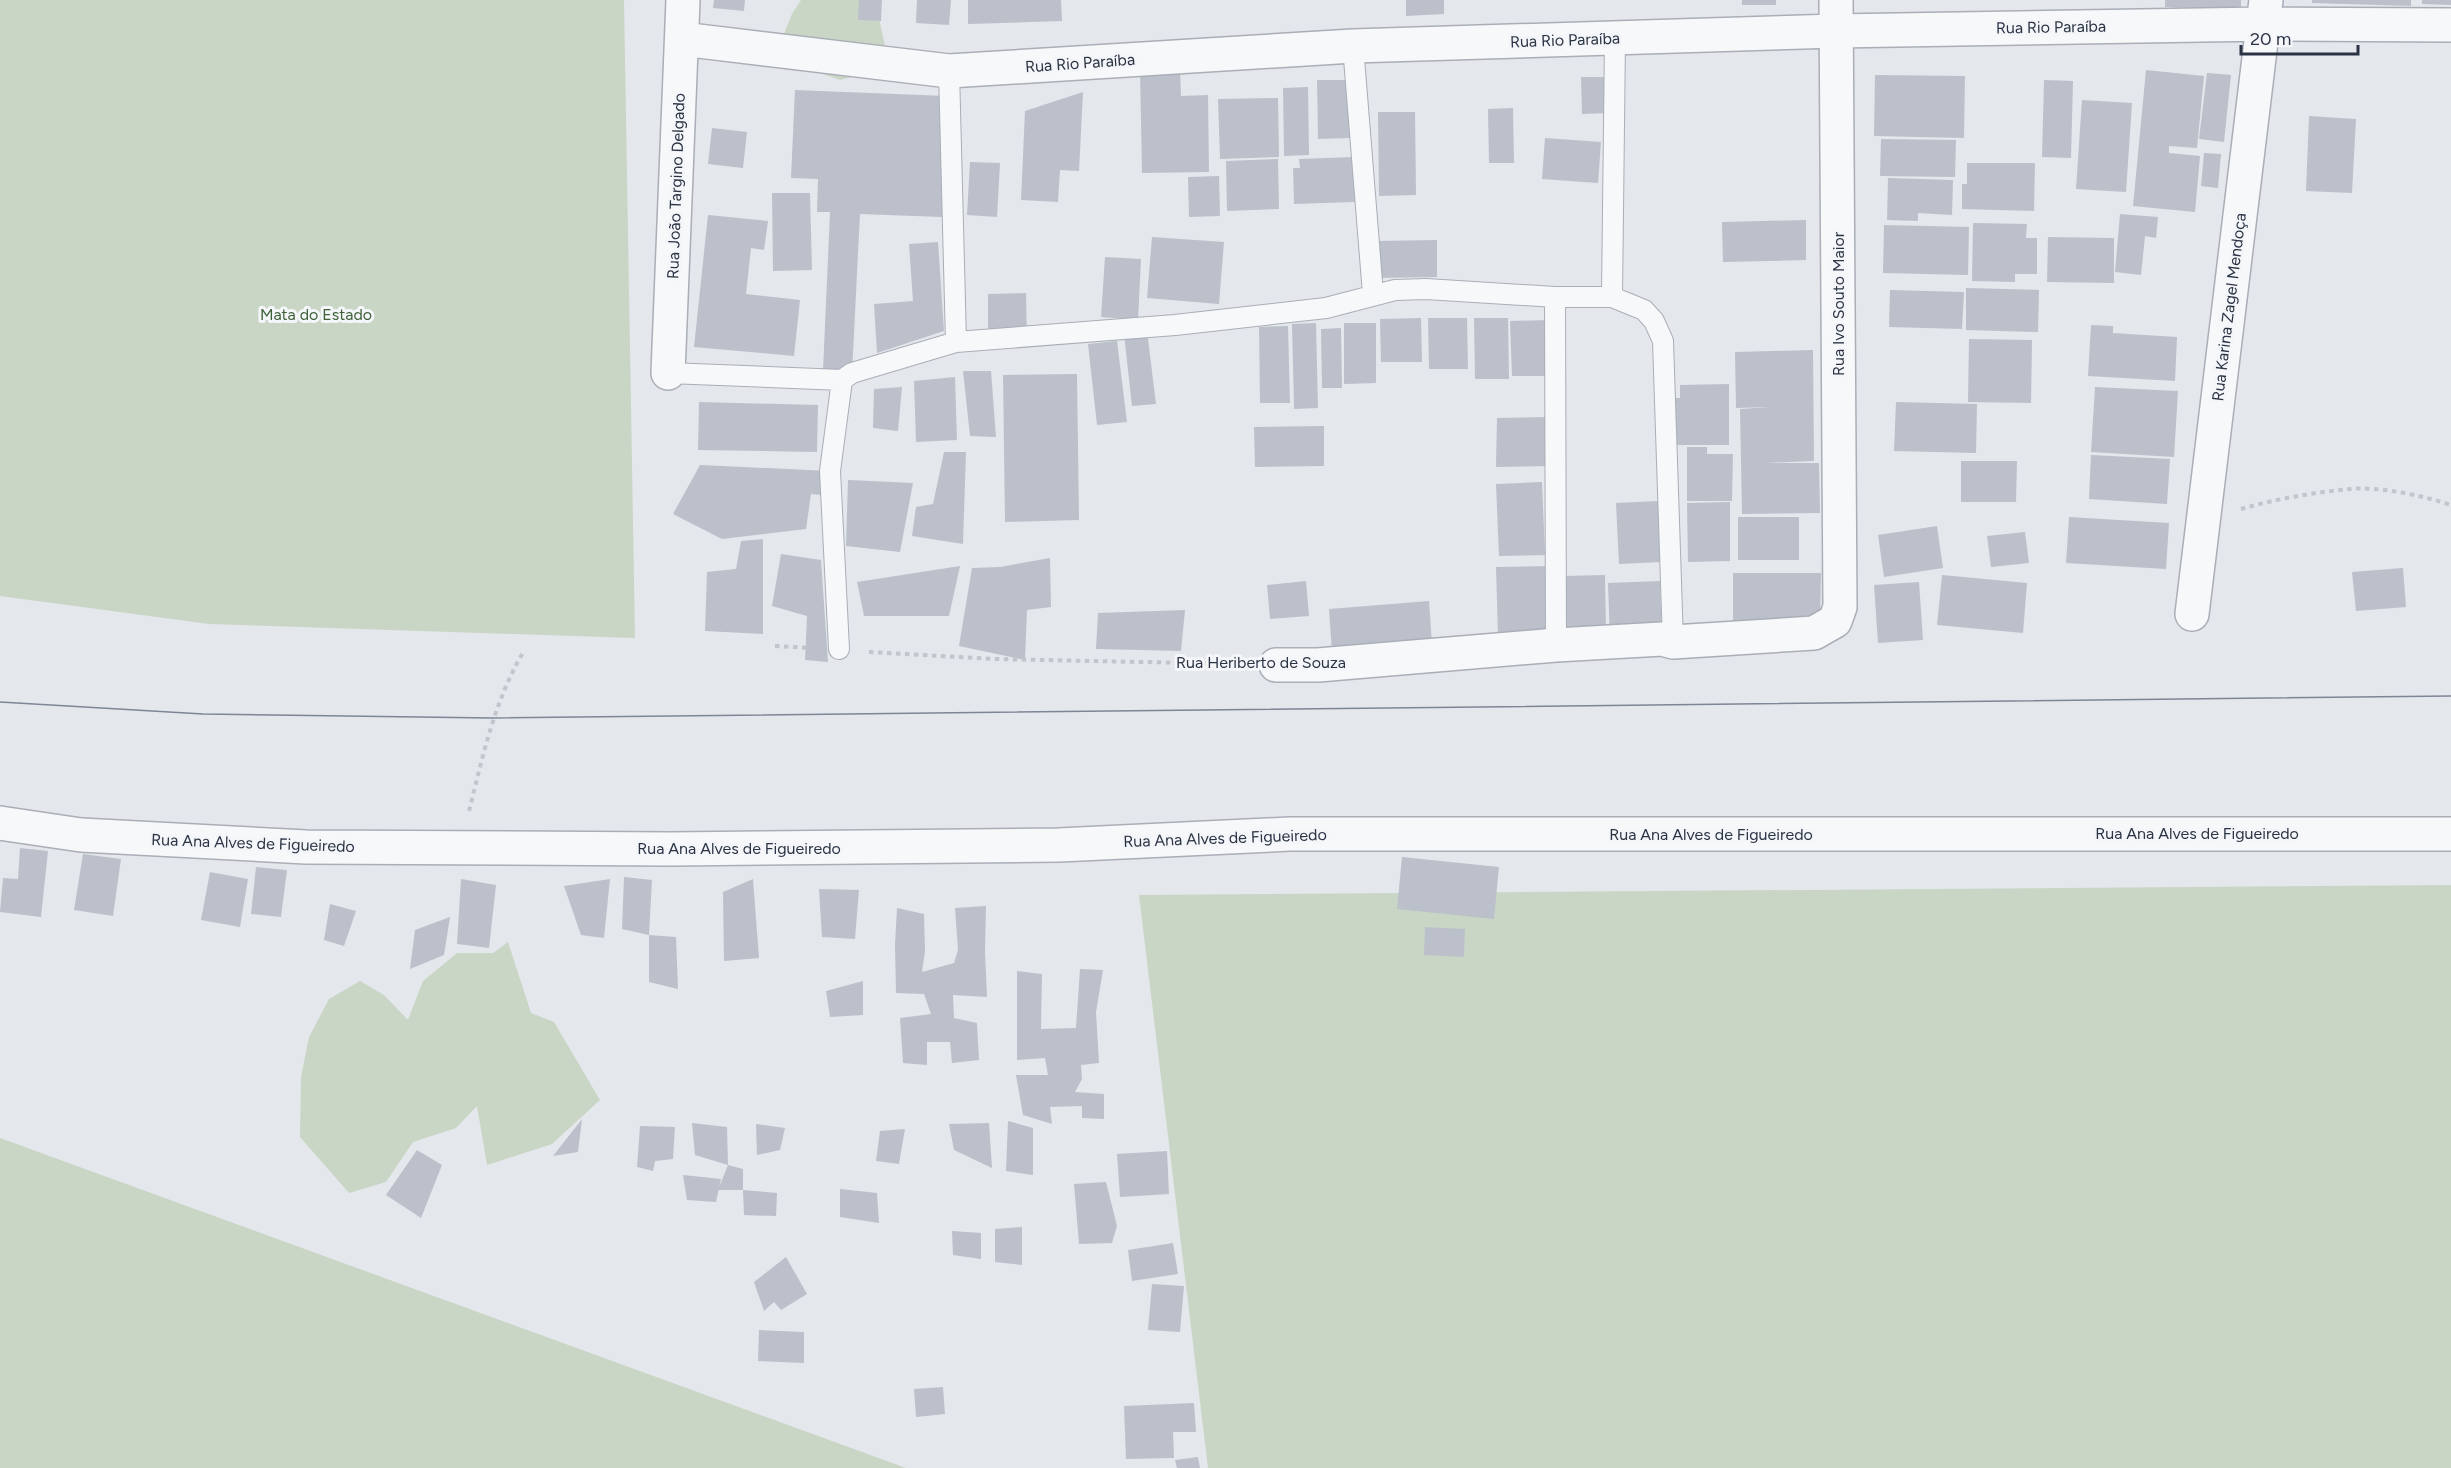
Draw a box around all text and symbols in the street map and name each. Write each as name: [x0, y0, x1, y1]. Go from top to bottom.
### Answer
street label: Rua Rio Paraíba: [1996, 17, 2106, 37]
scale bar: [2241, 18, 2358, 56]
text: 20 m: [2250, 28, 2291, 50]
street label: Rua Rio Paraíba: [1510, 29, 1620, 51]
street label: Rua Rio Paraíba: [1024, 50, 1136, 76]
street label: Rua João Targino Delgado: [663, 93, 689, 279]
street label: Rua Karina Zagel Mendoça: [2208, 212, 2250, 402]
street label: Rua Ivo Souto Maior: [1829, 231, 1848, 376]
park label: Mata do Estado: [260, 305, 372, 324]
street label: Rua Heriberto de Souza: [1176, 653, 1346, 672]
street label: Rua Ana Alves de Figueiredo: [2095, 824, 2299, 843]
street label: Rua Ana Alves de Figueiredo: [1123, 825, 1327, 851]
street label: Rua Ana Alves de Figueiredo: [1609, 825, 1813, 844]
street label: Rua Ana Alves de Figueiredo: [151, 830, 355, 856]
street label: Rua Ana Alves de Figueiredo: [637, 839, 841, 858]

